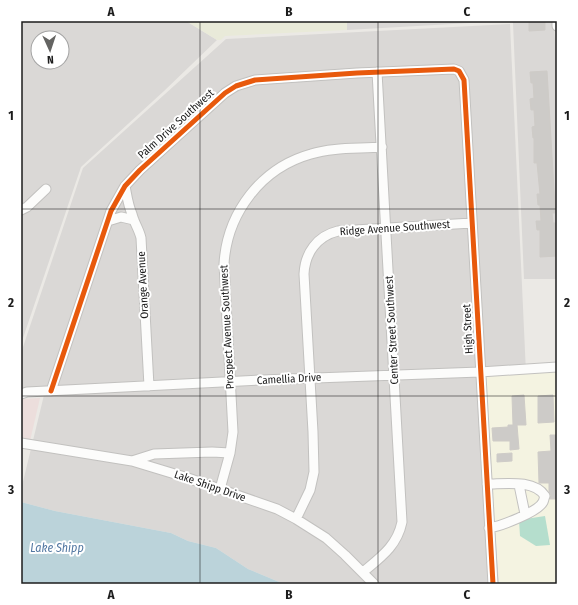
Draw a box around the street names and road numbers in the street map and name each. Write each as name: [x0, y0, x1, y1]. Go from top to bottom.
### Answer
street label: Palm Drive Southwest: [135, 86, 217, 161]
street label: Ridge Avenue Southwest: [339, 218, 451, 238]
street label: Orange Avenue: [135, 251, 151, 319]
street label: Prospect Avenue Southwest: [217, 264, 237, 390]
street label: Center Street Southwest: [383, 275, 401, 385]
street label: High Street: [460, 303, 476, 354]
street label: Camellia Drive: [256, 371, 322, 387]
street label: Lake Shipp Drive: [173, 468, 247, 504]

